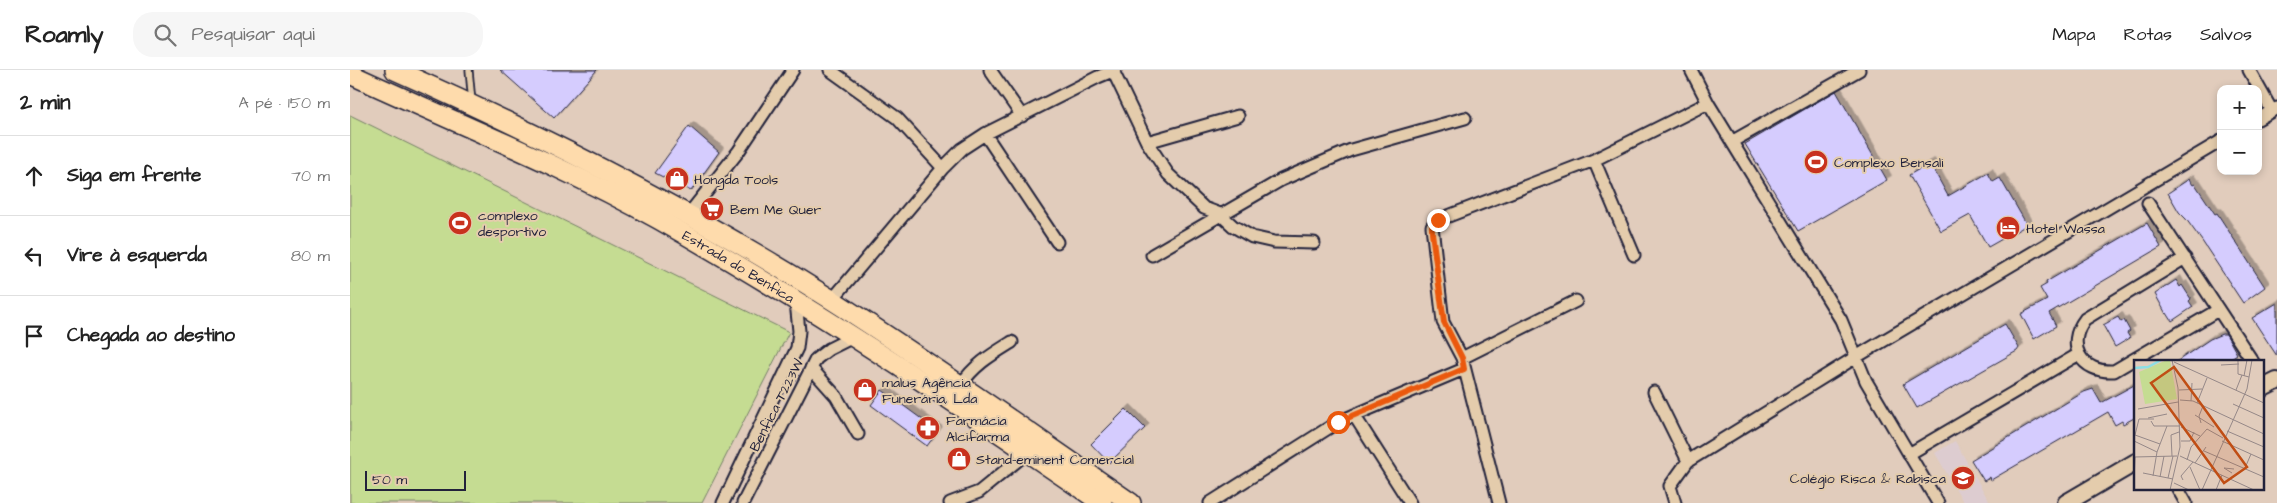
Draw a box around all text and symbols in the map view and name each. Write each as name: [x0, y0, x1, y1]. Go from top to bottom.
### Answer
search box: [133, 12, 483, 57]
text: Roamly: [25, 18, 103, 52]
icon: search: [151, 21, 179, 49]
text: Pesquisar aqui: [191, 21, 315, 48]
text: Mapa: [2052, 22, 2096, 47]
text: Rotas: [2124, 22, 2172, 47]
text: Salvos: [2200, 22, 2252, 47]
map controls: [2217, 85, 2262, 175]
button: +: [2217, 85, 2262, 130]
text: 2 min: [20, 88, 70, 117]
text: A pé · 150 m: [238, 92, 330, 114]
button: −: [2217, 130, 2262, 175]
sports icon: Complexo Bensali: [1803, 149, 1829, 175]
place label: Complexo Bensali: [1834, 153, 1943, 173]
icon: ahead: [20, 162, 48, 190]
text: Siga em frente: [67, 162, 201, 189]
text: 70 m: [291, 165, 330, 187]
shop icon: Hongda Tools: [664, 166, 690, 192]
place label: Hongda Tools: [694, 170, 778, 190]
supermarket icon: Bem Me Quer: [699, 196, 725, 222]
place label: Bem Me Quer: [730, 200, 821, 220]
place label: complexo desportivo: [478, 206, 546, 242]
route end: [1427, 209, 1450, 232]
sports icon: complexo desportivo: [447, 210, 473, 236]
hotel icon: Hotel Wassa: [1995, 215, 2021, 241]
place label: Hotel Wassa: [2026, 219, 2105, 239]
street label: Estrada do Benfica: [678, 226, 798, 308]
icon: left: [20, 242, 48, 270]
text: Vire à esquerda: [67, 242, 207, 269]
text: 80 m: [291, 245, 330, 267]
icon: arrive: [20, 322, 48, 350]
text: Chegada ao destino: [67, 322, 235, 349]
street label: Benfica T223W: [745, 356, 809, 455]
inset map: [2134, 360, 2264, 490]
place label: malus Agência Funerária, Lda: [882, 373, 977, 409]
shop icon: malus Agência Funerária, Lda: [852, 377, 878, 403]
place label: Farmácia Alcifarma: [946, 411, 1009, 447]
route start: [1327, 411, 1350, 434]
pharmacy icon: Farmácia Alcifarma: [915, 415, 941, 441]
shop icon: Stand-eminent Comercial: [946, 446, 972, 472]
place label: Stand-eminent Comercial: [976, 450, 1134, 470]
school or university icon: Colégio Risca & Rabisca: [1950, 465, 1976, 491]
scale bar: [365, 468, 466, 491]
place label: Colégio Risca & Rabisca: [1790, 469, 1946, 489]
text: 50 m: [372, 470, 407, 490]

